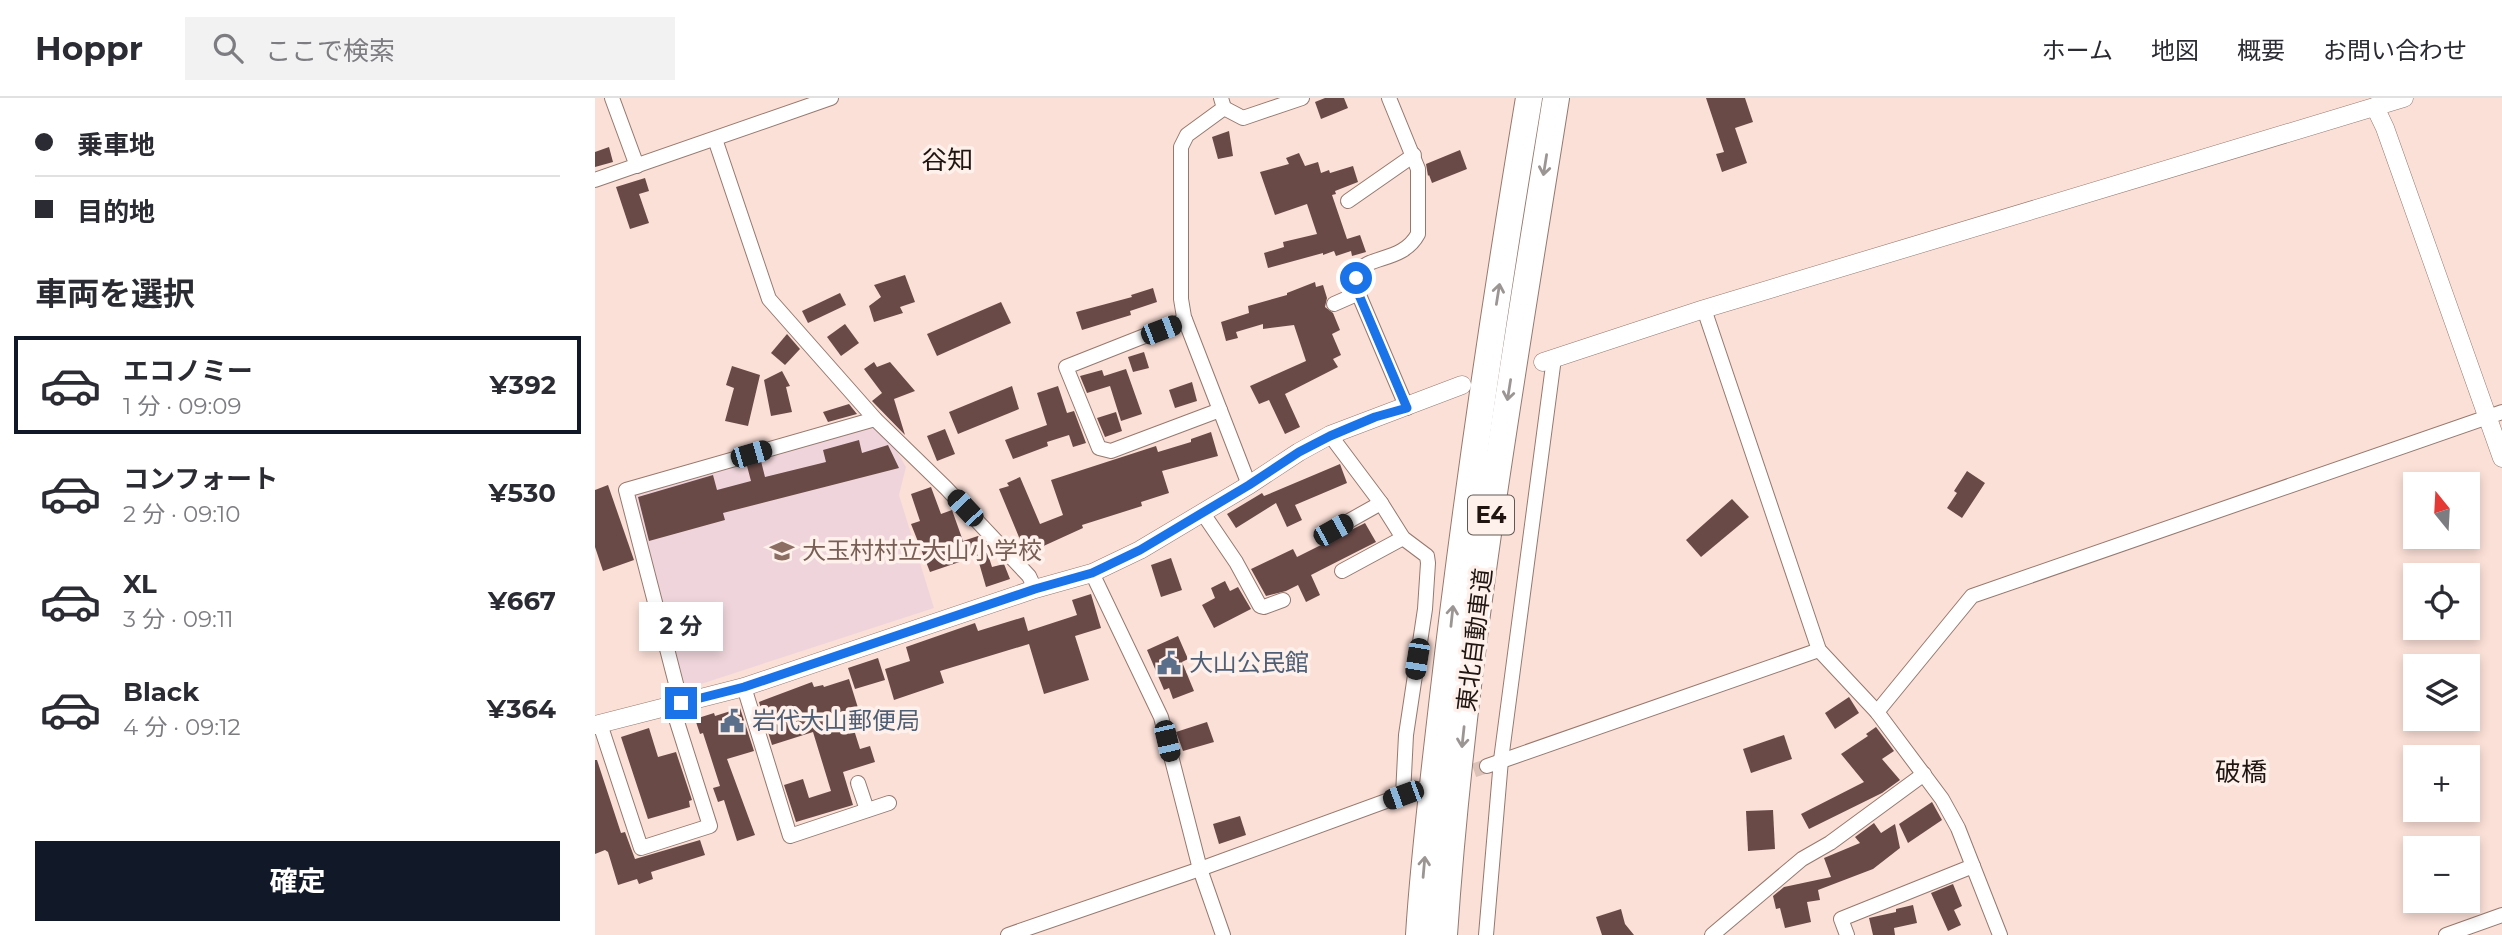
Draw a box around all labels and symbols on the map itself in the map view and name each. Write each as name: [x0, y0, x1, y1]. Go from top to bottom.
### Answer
district label: 谷知: [921, 144, 973, 176]
one-way arrow: [1538, 154, 1551, 176]
route start: [1340, 262, 1372, 294]
one-way arrow: [1492, 283, 1505, 306]
car: [1138, 313, 1185, 347]
one-way arrow: [1502, 378, 1515, 401]
car: [728, 438, 775, 470]
north arrow: [2403, 472, 2480, 550]
car: [943, 485, 988, 531]
road number: E4: [1468, 496, 1514, 534]
car: [1310, 511, 1357, 549]
place label: 大玉村村立大山小学校: [802, 536, 1042, 565]
school or university icon: 大玉村村立大山小学校: [768, 537, 796, 565]
street label: 東北自動車道: [1451, 567, 1498, 713]
callout: 2 分: [639, 602, 723, 650]
one-way arrow: [1445, 606, 1458, 628]
car: [1404, 637, 1431, 681]
place label: 大山公民館: [1189, 648, 1309, 677]
public building icon: 大山公民館: [1155, 649, 1183, 677]
route end: [665, 687, 697, 719]
place label: 岩代大山郵便局: [752, 706, 920, 735]
public building icon: 岩代大山郵便局: [718, 707, 746, 735]
car: [1153, 718, 1182, 764]
one-way arrow: [1457, 725, 1470, 748]
district label: 破橋: [2215, 756, 2267, 788]
car: [1380, 778, 1427, 812]
one-way arrow: [1418, 856, 1431, 879]

